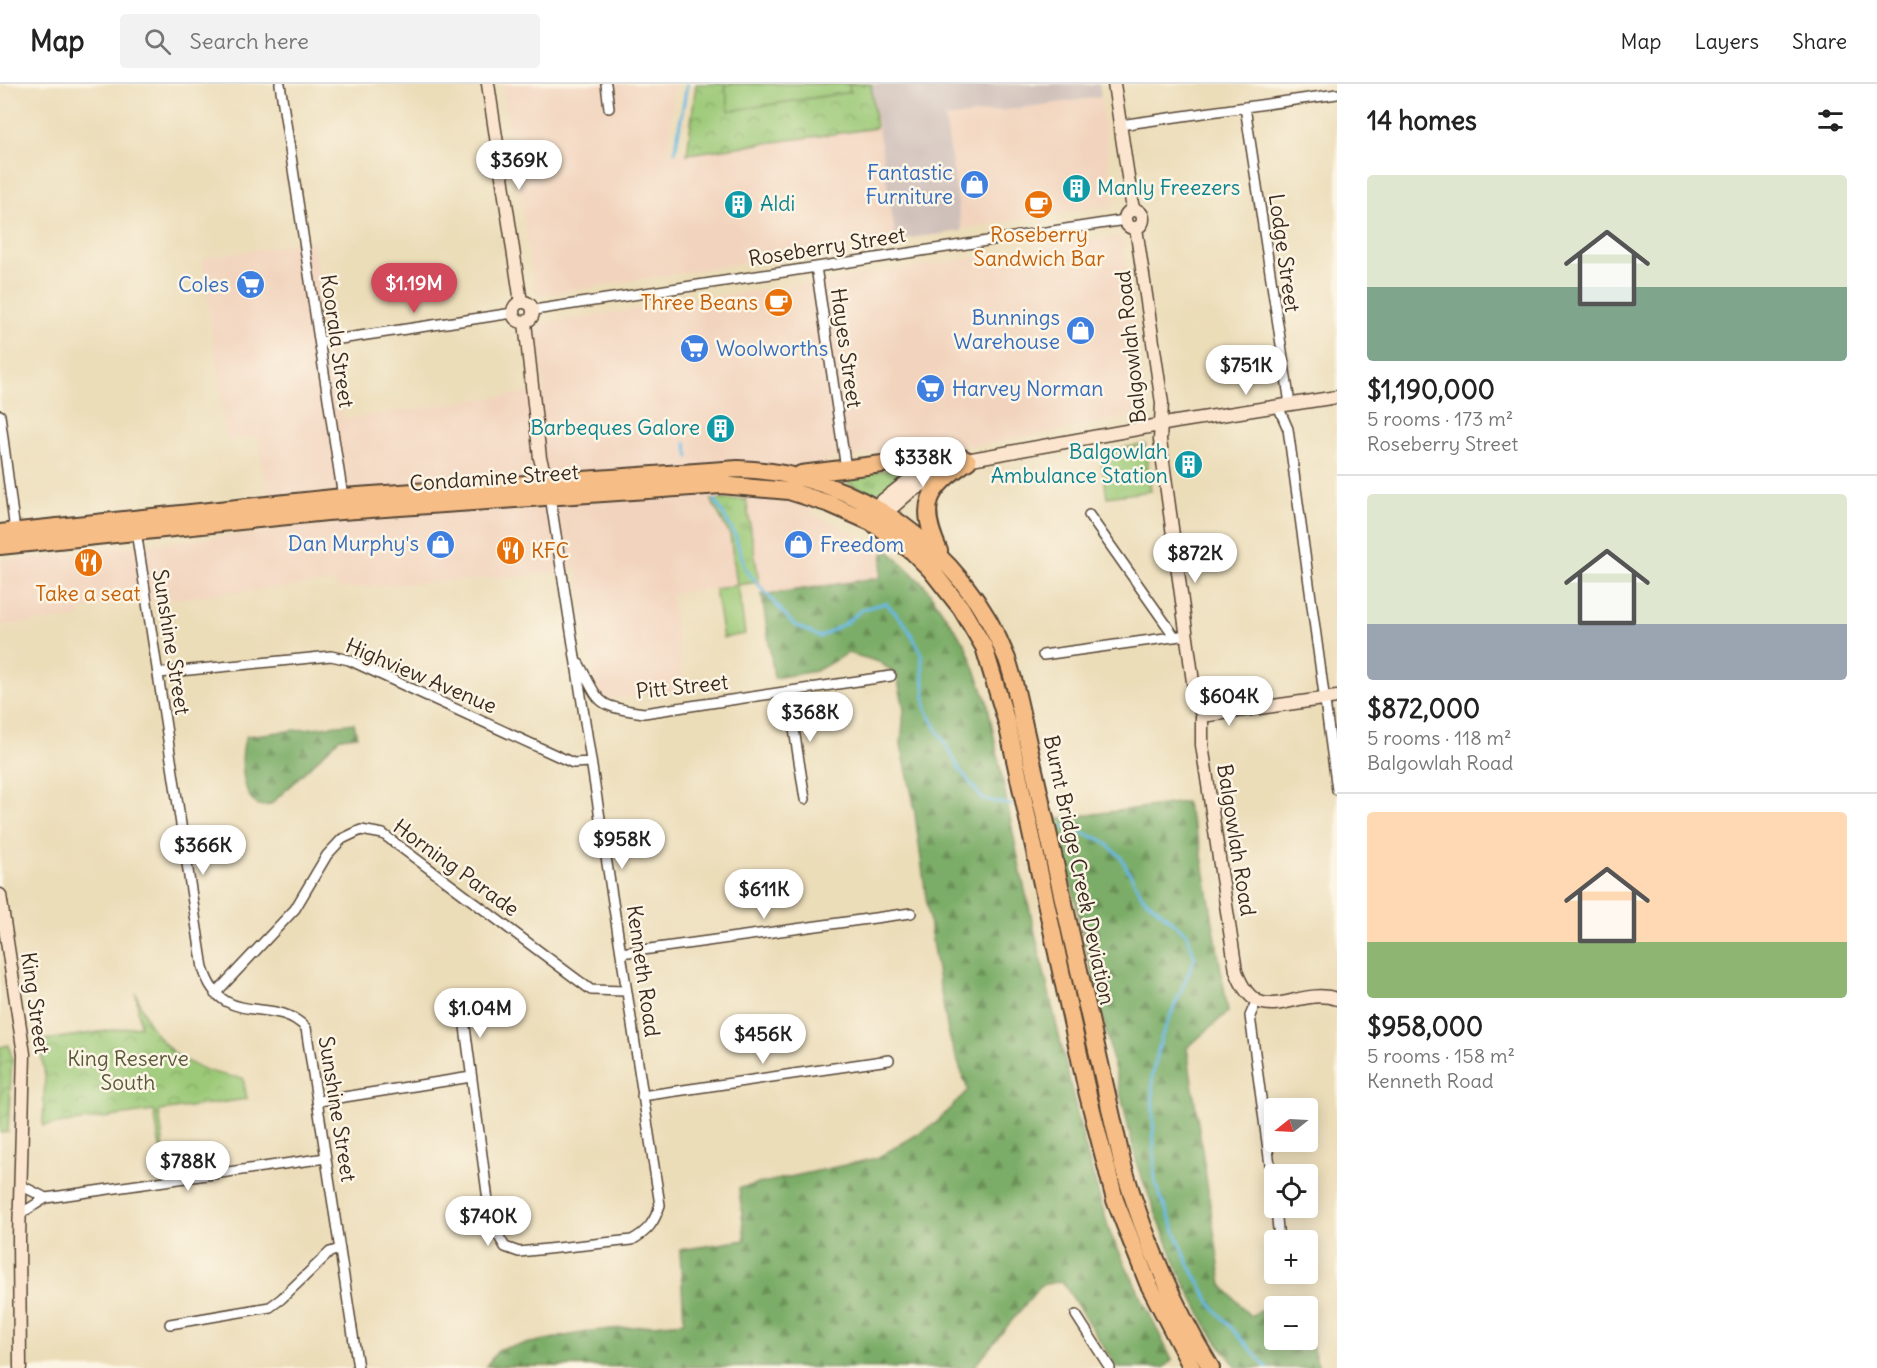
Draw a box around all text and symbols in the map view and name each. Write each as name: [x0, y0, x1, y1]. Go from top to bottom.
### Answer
search box: [120, 14, 540, 68]
text: Map: [30, 23, 84, 59]
icon: search: [141, 25, 174, 58]
text: Search here: [189, 27, 309, 55]
text: Map: [1621, 28, 1661, 55]
text: Layers: [1694, 28, 1759, 55]
text: Share: [1792, 28, 1847, 55]
text: 14 homes: [1367, 104, 1477, 137]
icon: filters: [1814, 104, 1847, 137]
pin: $369K: [477, 140, 561, 191]
text: $369K: [490, 147, 548, 172]
place label: Fantastic Furniture: [866, 159, 953, 210]
shop icon: Fantastic Furniture: [958, 169, 990, 201]
building icon: Manly Freezers: [1060, 172, 1092, 204]
place label: Manly Freezers: [1097, 174, 1240, 201]
building icon: Aldi: [723, 188, 755, 220]
cafe icon: Roseberry Sandwich Bar: [1023, 188, 1055, 220]
place label: Aldi: [760, 190, 795, 217]
street label: Lodge Street: [1263, 192, 1306, 314]
icon: home: [1553, 214, 1661, 322]
street label: Roseberry Street: [746, 221, 908, 272]
place label: Roseberry Sandwich Bar: [973, 221, 1105, 272]
pin: $1.19M: [365, 263, 463, 314]
supermarket icon: Coles: [234, 269, 266, 301]
street label: Balgowlah Road: [1109, 269, 1152, 425]
text: $1.19M: [385, 270, 443, 295]
place label: Coles: [178, 271, 229, 298]
street label: Koorala Street: [315, 272, 360, 409]
street label: Hayes Street: [825, 286, 868, 410]
cafe icon: Three Beans: [763, 287, 795, 319]
place label: Three Beans: [641, 289, 758, 316]
place label: Bunnings Warehouse: [953, 304, 1060, 355]
shop icon: Bunnings Warehouse: [1065, 314, 1097, 346]
supermarket icon: Woolworths: [679, 333, 711, 365]
place label: Woolworths: [716, 335, 828, 362]
pin: $751K: [1204, 345, 1288, 396]
text: $751K: [1220, 352, 1272, 377]
supermarket icon: Harvey Norman: [915, 373, 947, 405]
text: $1,190,000: [1367, 373, 1495, 406]
place label: Harvey Norman: [952, 375, 1103, 402]
text: 5 rooms · 173 m²: [1367, 406, 1513, 431]
building icon: Barbeques Galore: [705, 412, 737, 444]
place label: Barbeques Galore: [530, 414, 700, 441]
text: Roseberry Street: [1367, 431, 1518, 456]
pin: $338K: [881, 437, 965, 488]
place label: Balgowlah Ambulance Station: [991, 438, 1168, 489]
text: $338K: [894, 444, 952, 469]
building icon: Balgowlah Ambulance Station: [1173, 448, 1205, 480]
street label: Condamine Street: [408, 458, 579, 497]
shop icon: Dan Murphy's: [424, 528, 456, 560]
shop icon: Freedom: [783, 529, 815, 561]
place label: Dan Murphy's: [288, 530, 419, 557]
place label: Freedom: [820, 531, 904, 558]
pin: $872K: [1153, 533, 1237, 584]
icon: home: [1553, 533, 1661, 641]
restaurant icon: KFC: [494, 535, 526, 567]
place label: KFC: [531, 537, 570, 564]
text: $872K: [1167, 540, 1223, 565]
restaurant icon: Take a seat: [72, 547, 104, 579]
street label: Sunshine Street: [147, 567, 196, 717]
place label: Take a seat: [35, 580, 141, 607]
street label: Highview Avenue: [342, 632, 501, 720]
street label: Pitt Street: [635, 668, 729, 705]
pin: $604K: [1187, 676, 1271, 727]
text: $604K: [1199, 683, 1259, 708]
pin: $368K: [768, 692, 852, 743]
text: $872,000: [1367, 692, 1480, 725]
text: $368K: [781, 699, 839, 724]
text: 5 rooms · 118 m²: [1367, 725, 1512, 750]
street label: Burnt Bridge Creek Deviation: [1038, 733, 1121, 1007]
text: Balgowlah Road: [1367, 750, 1513, 775]
street label: Balgowlah Road: [1211, 762, 1262, 918]
street label: Horning Parade: [388, 813, 525, 922]
pin: $958K: [580, 819, 664, 870]
pin: $366K: [161, 825, 245, 876]
text: $958K: [593, 826, 651, 851]
text: $366K: [174, 832, 232, 857]
icon: home: [1553, 851, 1661, 959]
pin: $611K: [722, 869, 806, 920]
text: $611K: [739, 876, 789, 901]
street label: Kenneth Road: [621, 903, 666, 1039]
street label: King Street: [15, 950, 56, 1056]
pin: $1.04M: [431, 988, 529, 1039]
text: $1.04M: [448, 995, 512, 1020]
text: $958,000: [1367, 1010, 1483, 1043]
pin: $456K: [721, 1014, 805, 1065]
text: $456K: [734, 1021, 792, 1046]
street label: Sunshine Street: [313, 1034, 362, 1184]
text: 5 rooms · 158 m²: [1367, 1043, 1515, 1068]
park label: King Reserve South: [67, 1045, 189, 1096]
text: Kenneth Road: [1367, 1068, 1494, 1093]
north arrow: [1264, 1098, 1318, 1152]
map controls: [1264, 1098, 1318, 1350]
pin: $788K: [146, 1141, 230, 1192]
text: $788K: [160, 1148, 216, 1173]
button: locate: [1264, 1164, 1318, 1218]
pin: $740K: [446, 1196, 530, 1247]
text: $740K: [459, 1203, 517, 1228]
button: +: [1264, 1230, 1318, 1284]
button: −: [1264, 1296, 1318, 1350]

